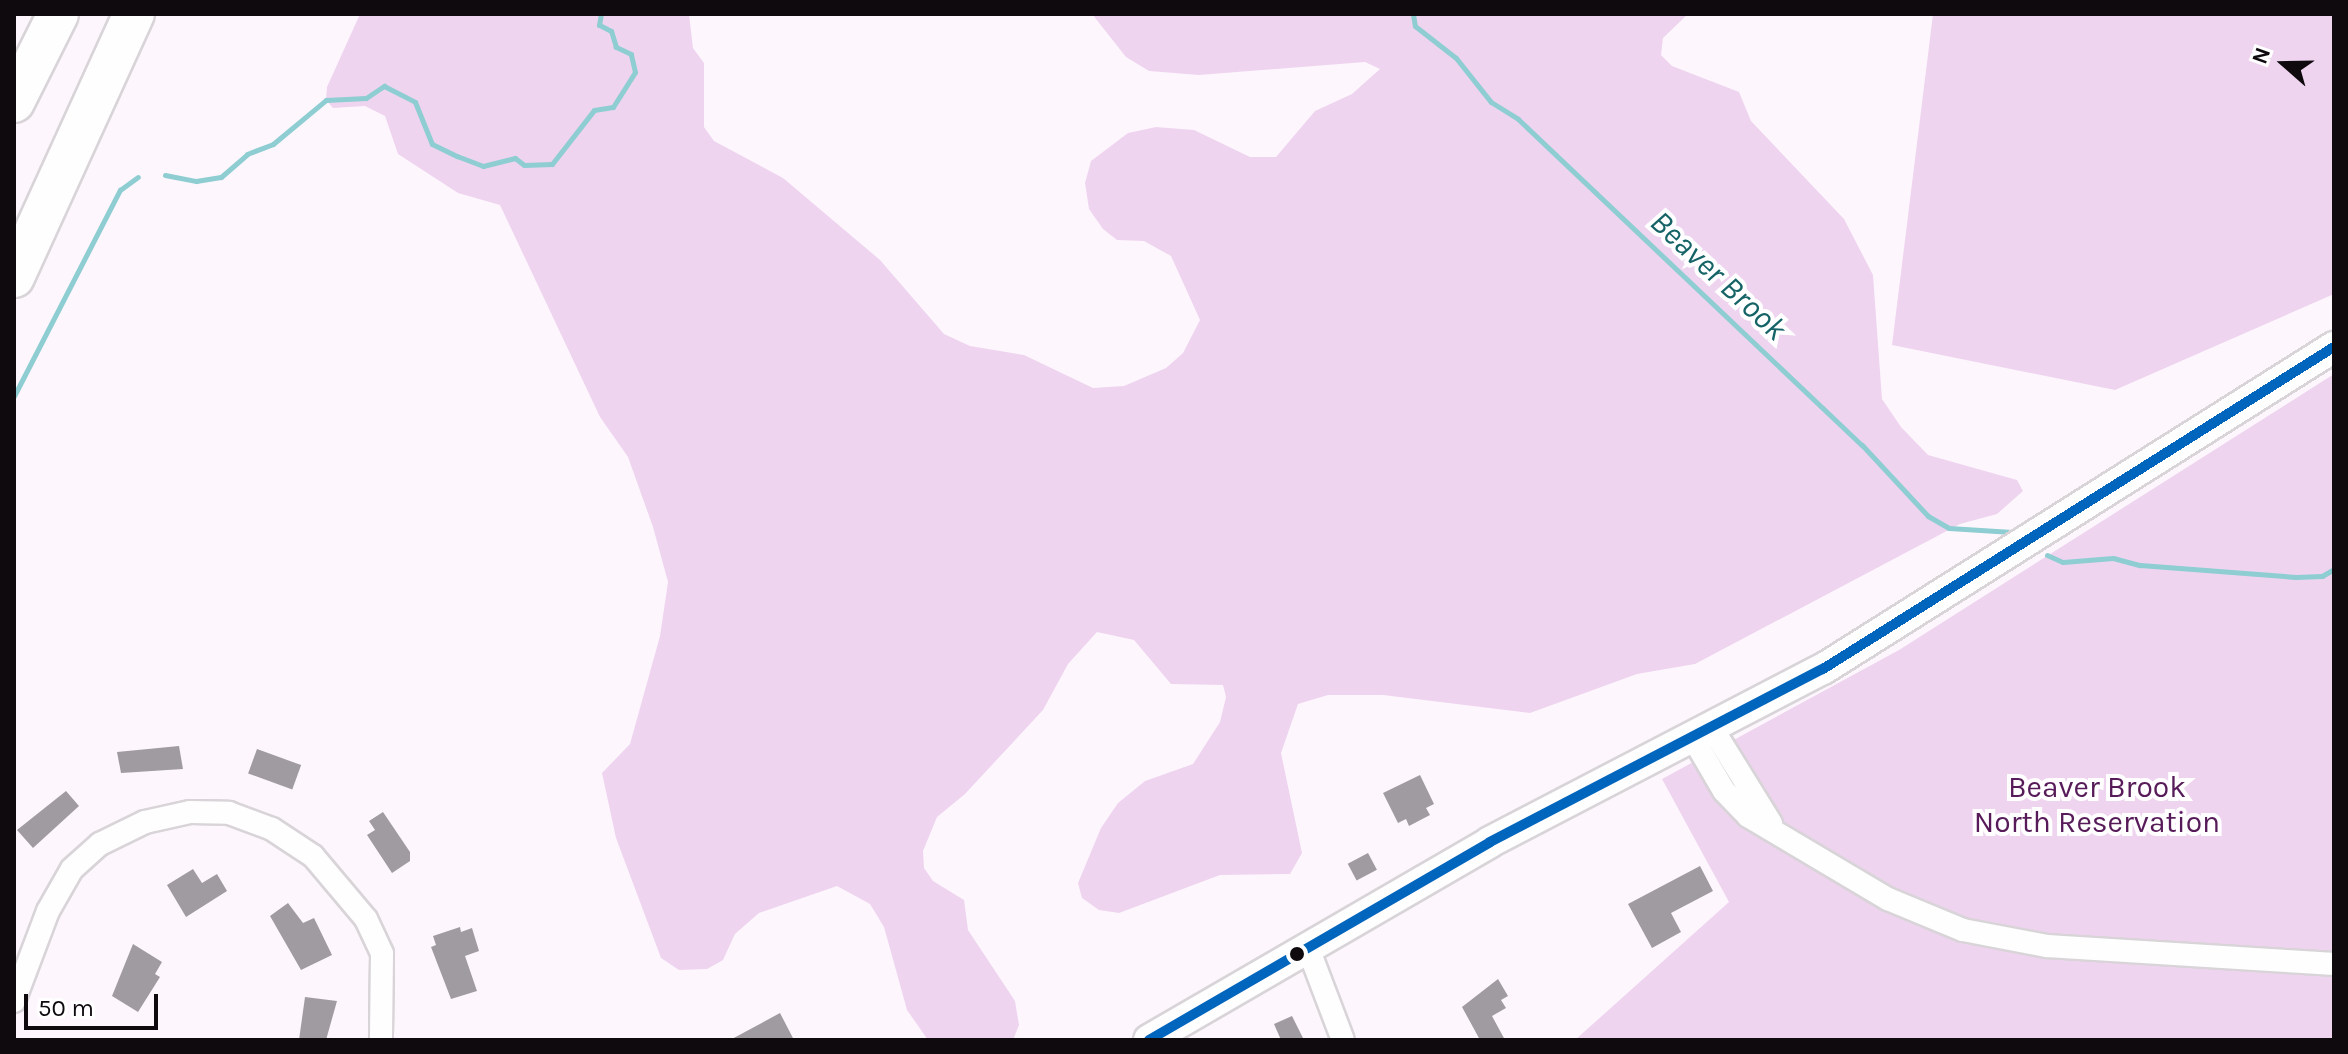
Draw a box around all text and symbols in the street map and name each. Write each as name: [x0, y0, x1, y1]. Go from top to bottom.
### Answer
north arrow: [2244, 24, 2324, 104]
text: N: [2247, 44, 2276, 68]
water label: Beaver Brook: [1642, 203, 1794, 349]
park label: Beaver Brook North Reservation: [1974, 769, 2220, 840]
unlabelled marker: [1289, 946, 1305, 962]
scale bar: [28, 978, 162, 1028]
text: 50 m: [38, 994, 94, 1022]

